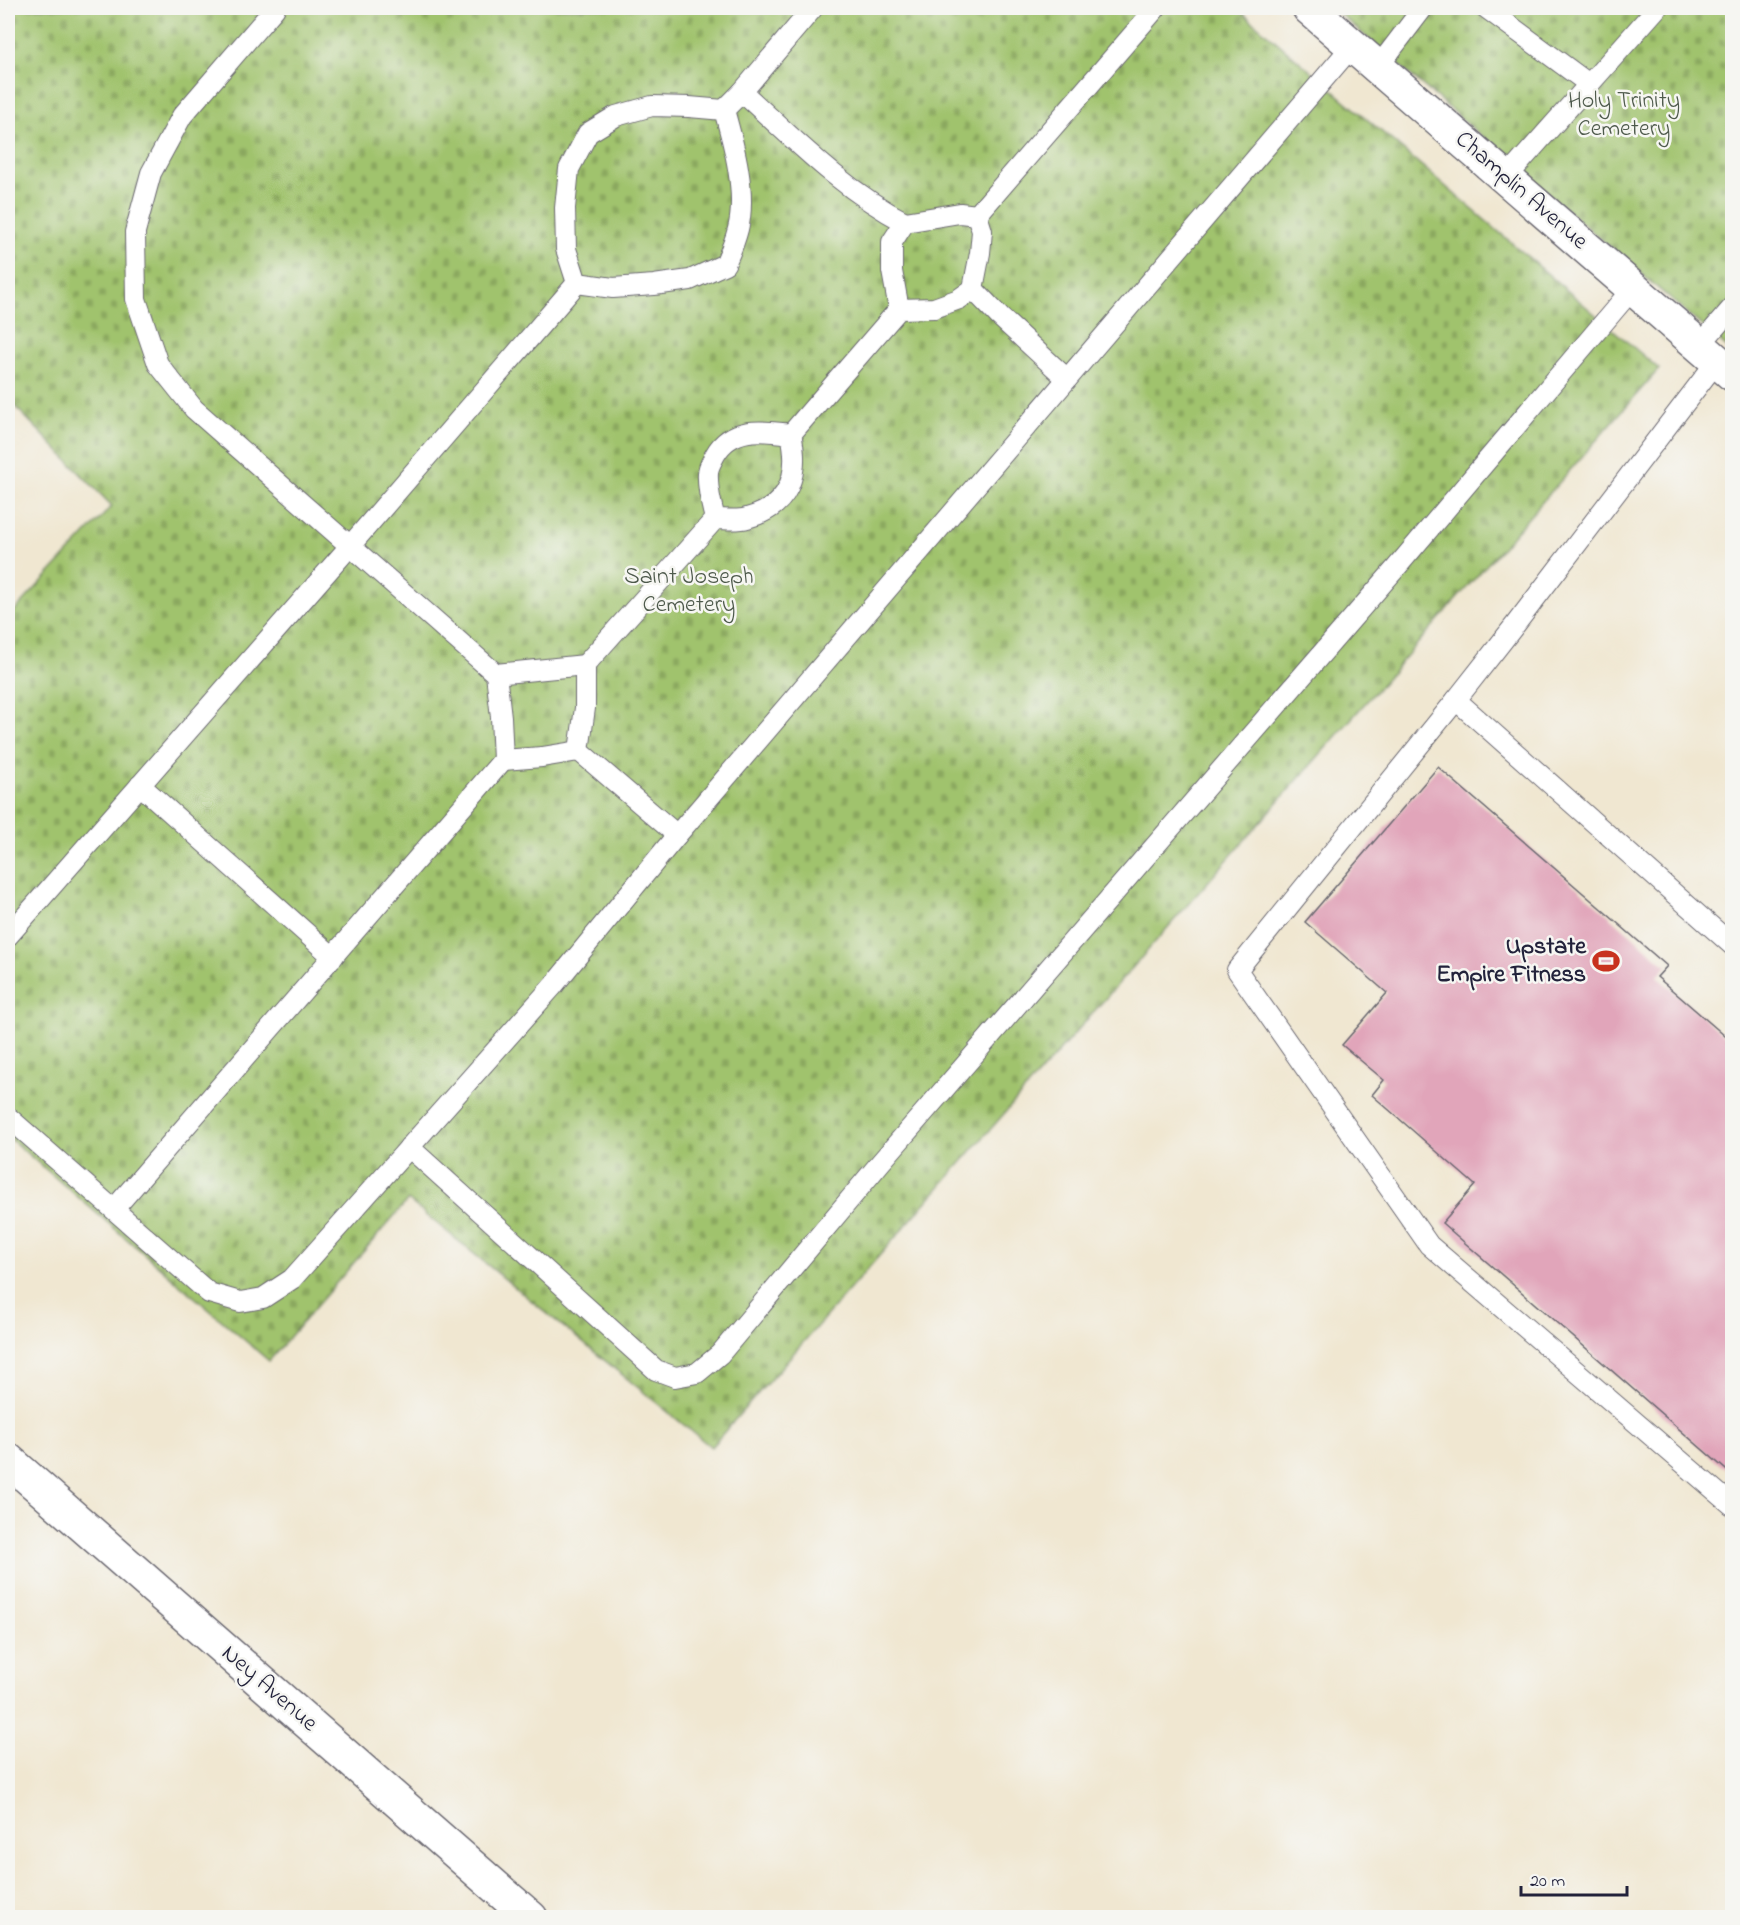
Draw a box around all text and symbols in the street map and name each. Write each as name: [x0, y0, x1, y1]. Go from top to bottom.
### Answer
park label: Holy Trinity Cemetery: [1568, 84, 1680, 148]
street label: Champlin Avenue: [1447, 123, 1595, 259]
park label: Saint Joseph Cemetery: [624, 560, 754, 624]
place label: Upstate Empire Fitness: [1436, 930, 1587, 993]
sports icon: Upstate Empire Fitness: [1591, 946, 1621, 976]
street label: Ney Avenue: [212, 1637, 325, 1742]
scale bar: [1521, 1859, 1628, 1897]
text: 20 m: [1530, 1869, 1565, 1895]

